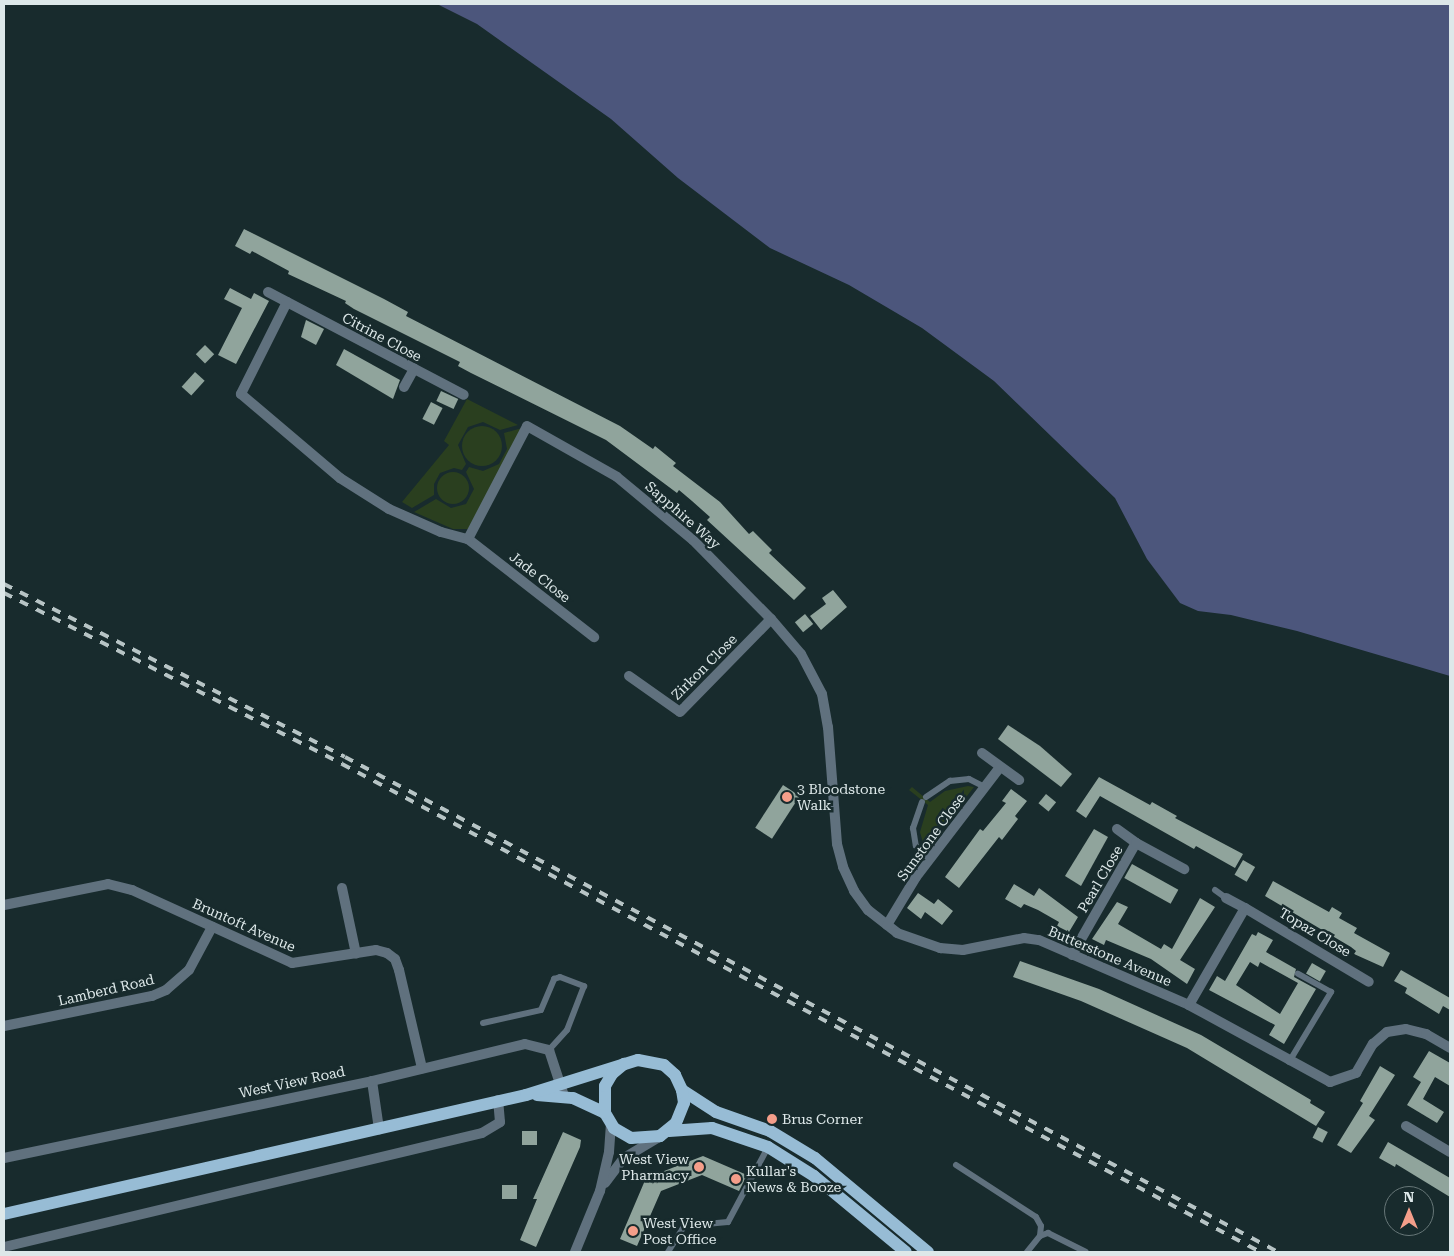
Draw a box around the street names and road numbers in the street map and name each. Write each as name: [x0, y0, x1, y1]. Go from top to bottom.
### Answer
street label: Citrine Close: [339, 309, 425, 365]
street label: Sapphire Way: [642, 478, 724, 552]
street label: Jade Close: [506, 548, 574, 606]
street label: Zirkon Close: [668, 631, 740, 703]
street label: Sunstone Close: [894, 790, 968, 884]
street label: Pearl Close: [1074, 842, 1126, 916]
street label: Bruntoft Avenue: [190, 895, 298, 955]
street label: Topaz Close: [1276, 904, 1354, 960]
street label: Butterstone Avenue: [1046, 922, 1174, 990]
street label: Lamberd Road: [56, 971, 156, 1009]
street label: West View Road: [237, 1063, 347, 1101]

